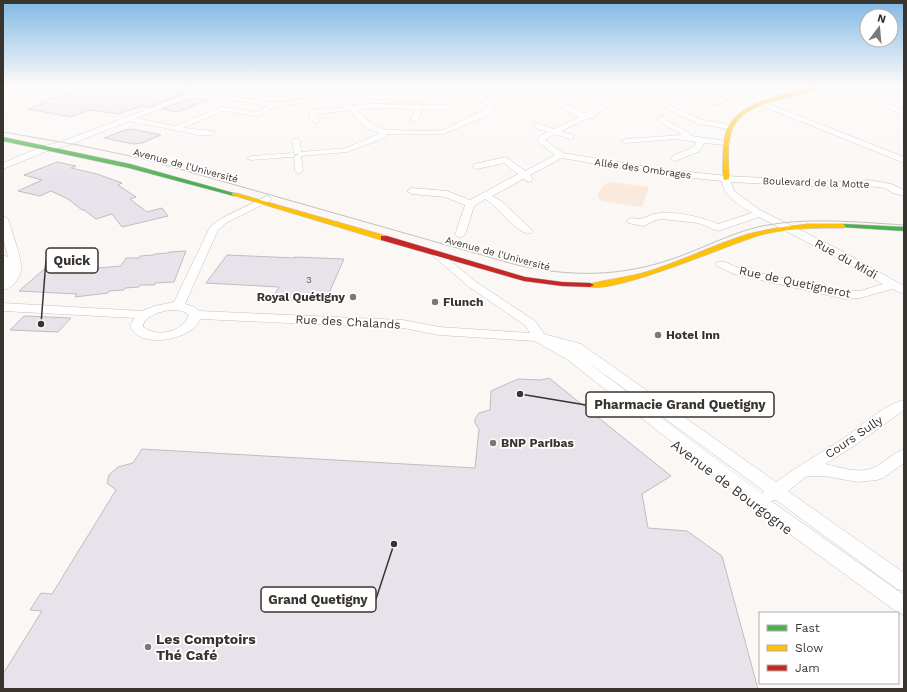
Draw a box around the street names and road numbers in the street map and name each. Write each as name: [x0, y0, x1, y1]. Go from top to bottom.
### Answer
street label: Avenue de l'Université: [132, 146, 240, 185]
street label: Allée des Ombrages: [594, 156, 692, 181]
street label: Boulevard de la Motte: [762, 175, 870, 190]
street label: Avenue de l'Université: [444, 234, 552, 273]
street label: Rue du Midi: [812, 236, 880, 282]
street label: Rue de Quetignerot: [738, 263, 852, 301]
street label: Rue des Chalands: [295, 312, 401, 332]
street label: Cours Sully: [823, 412, 886, 461]
street label: Avenue de Bourgogne: [668, 436, 796, 538]

